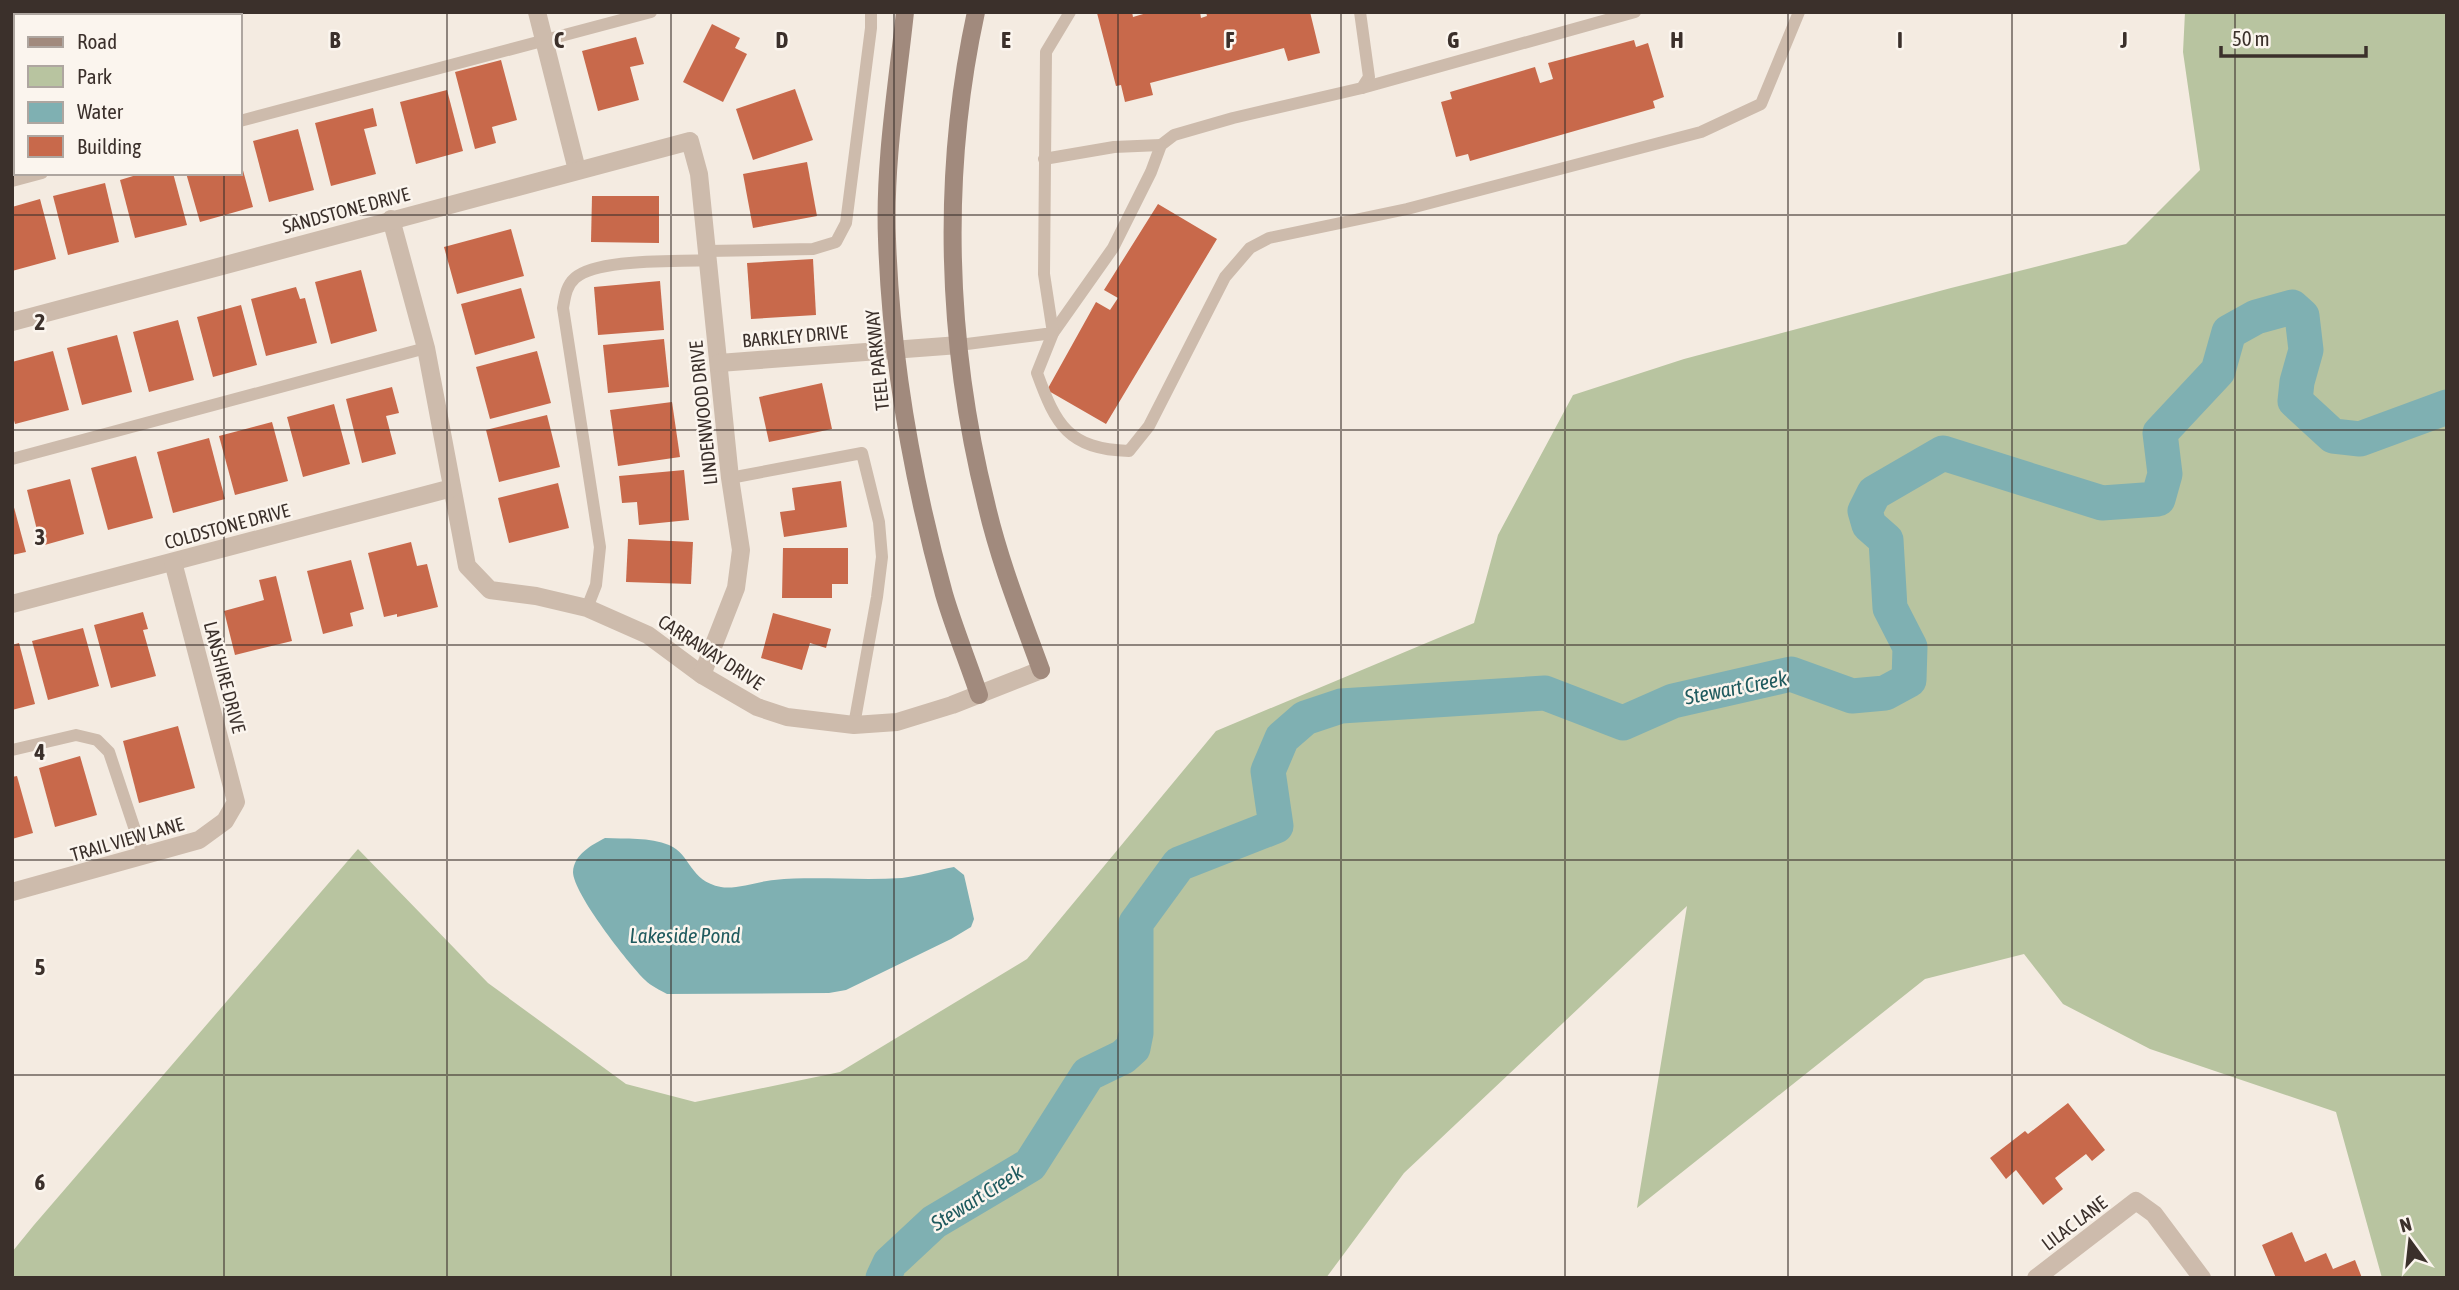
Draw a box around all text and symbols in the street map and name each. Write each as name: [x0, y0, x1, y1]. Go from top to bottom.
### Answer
legend: [14, 14, 242, 175]
scale bar: [2221, 14, 2366, 58]
text: 50 m: [2232, 26, 2270, 50]
text: B: [330, 27, 341, 53]
text: C: [554, 27, 565, 53]
text: D: [776, 27, 789, 53]
text: E: [1001, 27, 1011, 53]
text: F: [1225, 27, 1235, 53]
text: G: [1447, 27, 1459, 53]
text: H: [1670, 27, 1684, 53]
text: I: [1897, 27, 1903, 53]
text: J: [2119, 27, 2128, 53]
text: Road: [77, 29, 117, 53]
text: Park: [77, 64, 112, 88]
text: Water: [77, 99, 124, 123]
text: Building: [77, 134, 141, 158]
street label: SANDSTONE DRIVE: [280, 182, 412, 238]
street label: TEEL PARKWAY: [861, 308, 893, 412]
text: 2: [35, 309, 45, 335]
street label: BARKLEY DRIVE: [741, 320, 849, 352]
street label: LINDENWOOD DRIVE: [684, 340, 722, 486]
street label: COLDSTONE DRIVE: [162, 499, 292, 553]
text: 3: [35, 524, 45, 550]
street label: CARRAWAY DRIVE: [654, 610, 768, 694]
street label: LANSHIRE DRIVE: [200, 619, 250, 735]
water label: Stewart Creek: [1682, 665, 1790, 709]
text: 4: [34, 739, 46, 765]
street label: TRAIL VIEW LANE: [68, 812, 186, 866]
water label: Lakeside Pond: [630, 923, 741, 947]
text: 5: [35, 954, 46, 980]
water label: Stewart Creek: [925, 1159, 1028, 1235]
text: 6: [35, 1169, 46, 1195]
street label: LILAC LANE: [2037, 1191, 2111, 1255]
north arrow: [2375, 1206, 2445, 1276]
text: N: [2397, 1213, 2414, 1237]

